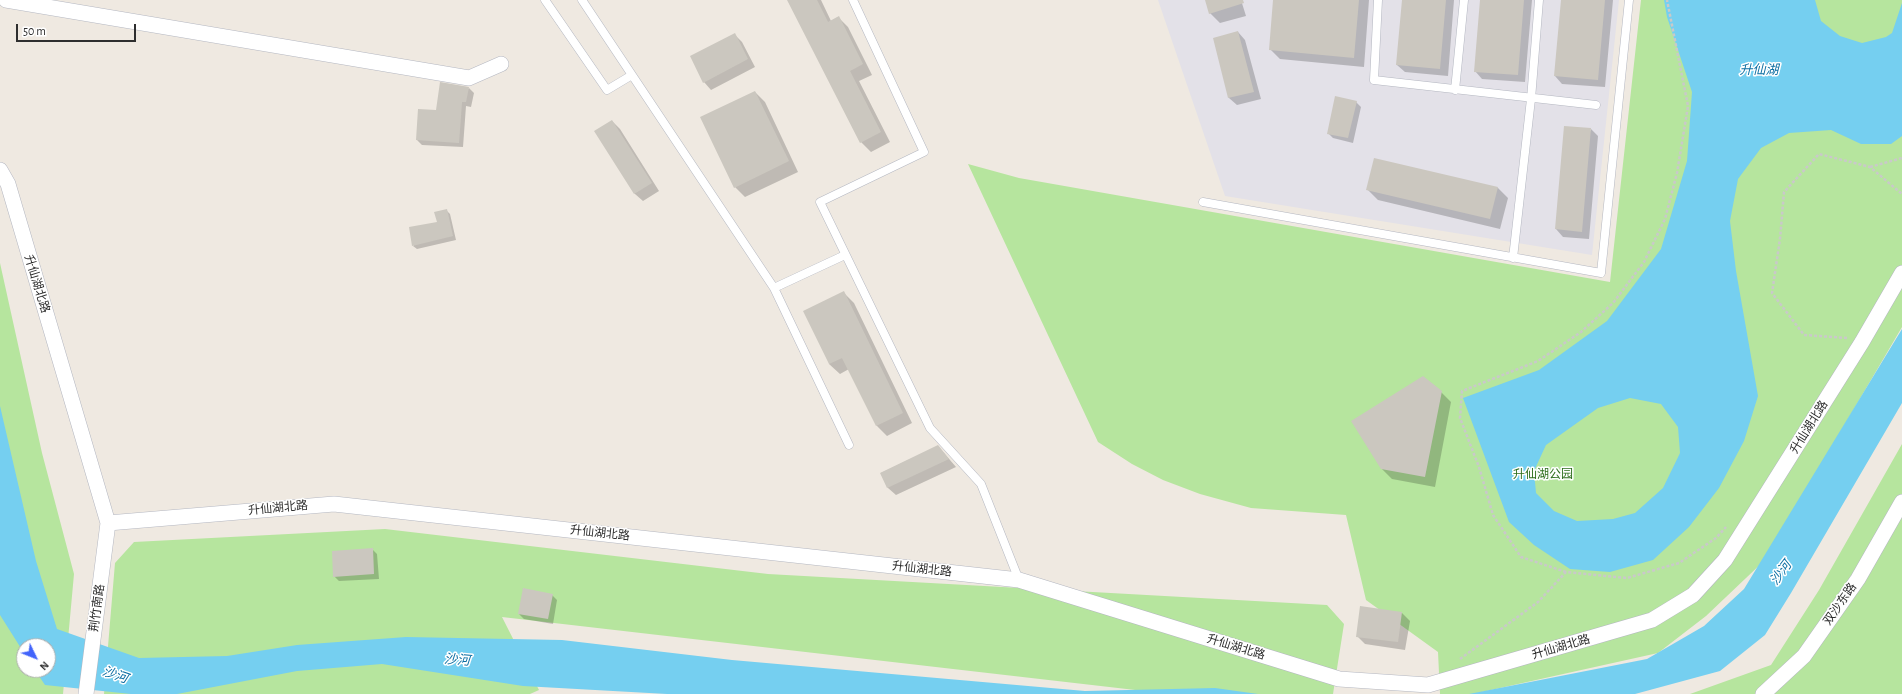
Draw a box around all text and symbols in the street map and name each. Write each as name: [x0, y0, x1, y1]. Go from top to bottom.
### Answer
scale bar: [18, 16, 138, 42]
text: 50 m: [23, 25, 46, 37]
water label: 升仙湖: [1740, 62, 1778, 78]
street label: 升仙湖北路: [21, 253, 53, 315]
street label: 升仙湖北路: [1787, 398, 1831, 456]
park label: 升仙湖公园: [1513, 467, 1573, 481]
street label: 升仙湖北路: [247, 498, 309, 518]
street label: 升仙湖北路: [569, 523, 631, 543]
water label: 沙河: [1767, 558, 1795, 588]
street label: 升仙湖北路: [891, 559, 953, 579]
street label: 双沙东路: [1820, 580, 1860, 628]
street label: 荆竹南路: [87, 583, 107, 633]
street label: 升仙湖北路: [1205, 631, 1267, 663]
street label: 升仙湖北路: [1530, 632, 1592, 662]
north arrow: [16, 638, 56, 678]
water label: 沙河: [443, 651, 471, 669]
text: N: [38, 659, 51, 672]
water label: 沙河: [100, 663, 130, 687]

